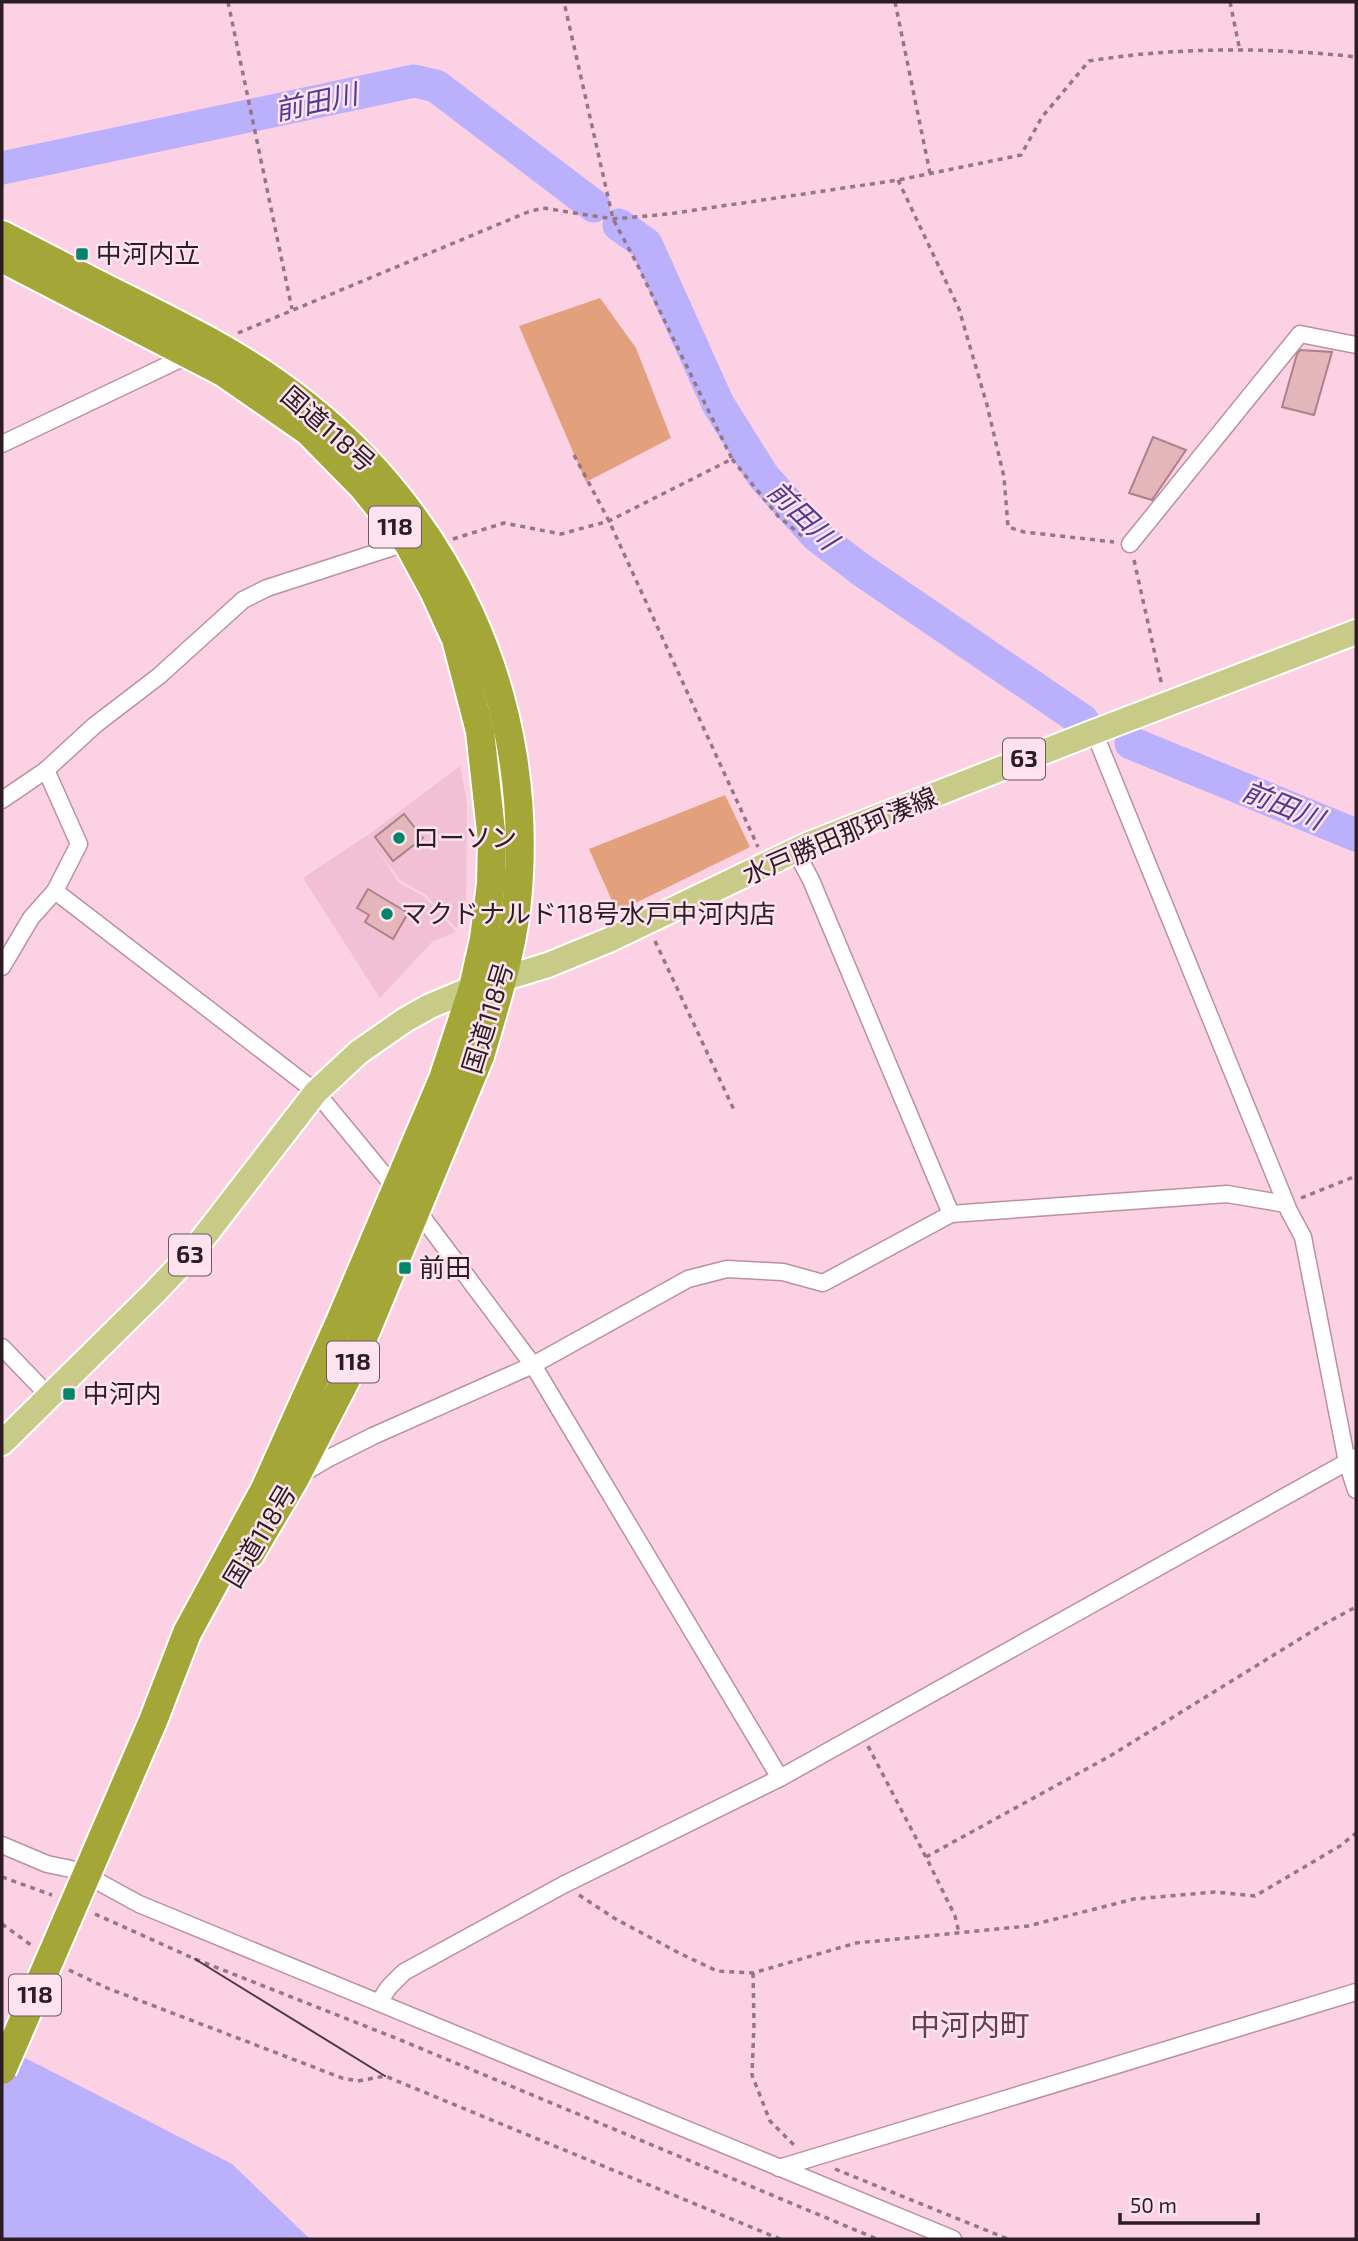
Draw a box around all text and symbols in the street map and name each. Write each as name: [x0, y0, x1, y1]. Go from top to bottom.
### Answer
water label: 前田川: [271, 75, 363, 126]
place label: 中河内立: [96, 237, 200, 268]
marker: 中河内立: [74, 246, 90, 262]
street label: 国道118号: [276, 379, 382, 477]
water label: 前田川: [762, 473, 848, 558]
road number: 118: [369, 506, 421, 548]
road number: 63: [1003, 738, 1045, 780]
water label: 前田川: [1238, 773, 1331, 837]
street label: 水戸勝田那珂湊線: [738, 780, 941, 890]
place label: ローソン: [413, 821, 517, 852]
marker: ローソン: [391, 830, 407, 846]
place label: マクドナルド118号水戸中河内店: [401, 897, 775, 928]
marker: マクドナルド118号水戸中河内店: [379, 906, 395, 922]
street label: 国道118号: [455, 958, 518, 1077]
road number: 63: [169, 1234, 211, 1275]
place label: 前田: [419, 1251, 471, 1282]
marker: 前田: [397, 1260, 413, 1276]
road number: 118: [327, 1342, 379, 1382]
place label: 中河内: [83, 1377, 161, 1408]
marker: 中河内: [61, 1386, 77, 1402]
street label: 国道118号: [216, 1478, 301, 1592]
road number: 118: [9, 1974, 61, 2016]
district label: 中河内町: [910, 2006, 1030, 2042]
scale bar: [1120, 2182, 1258, 2226]
text: 50 m: [1130, 2192, 1177, 2217]

